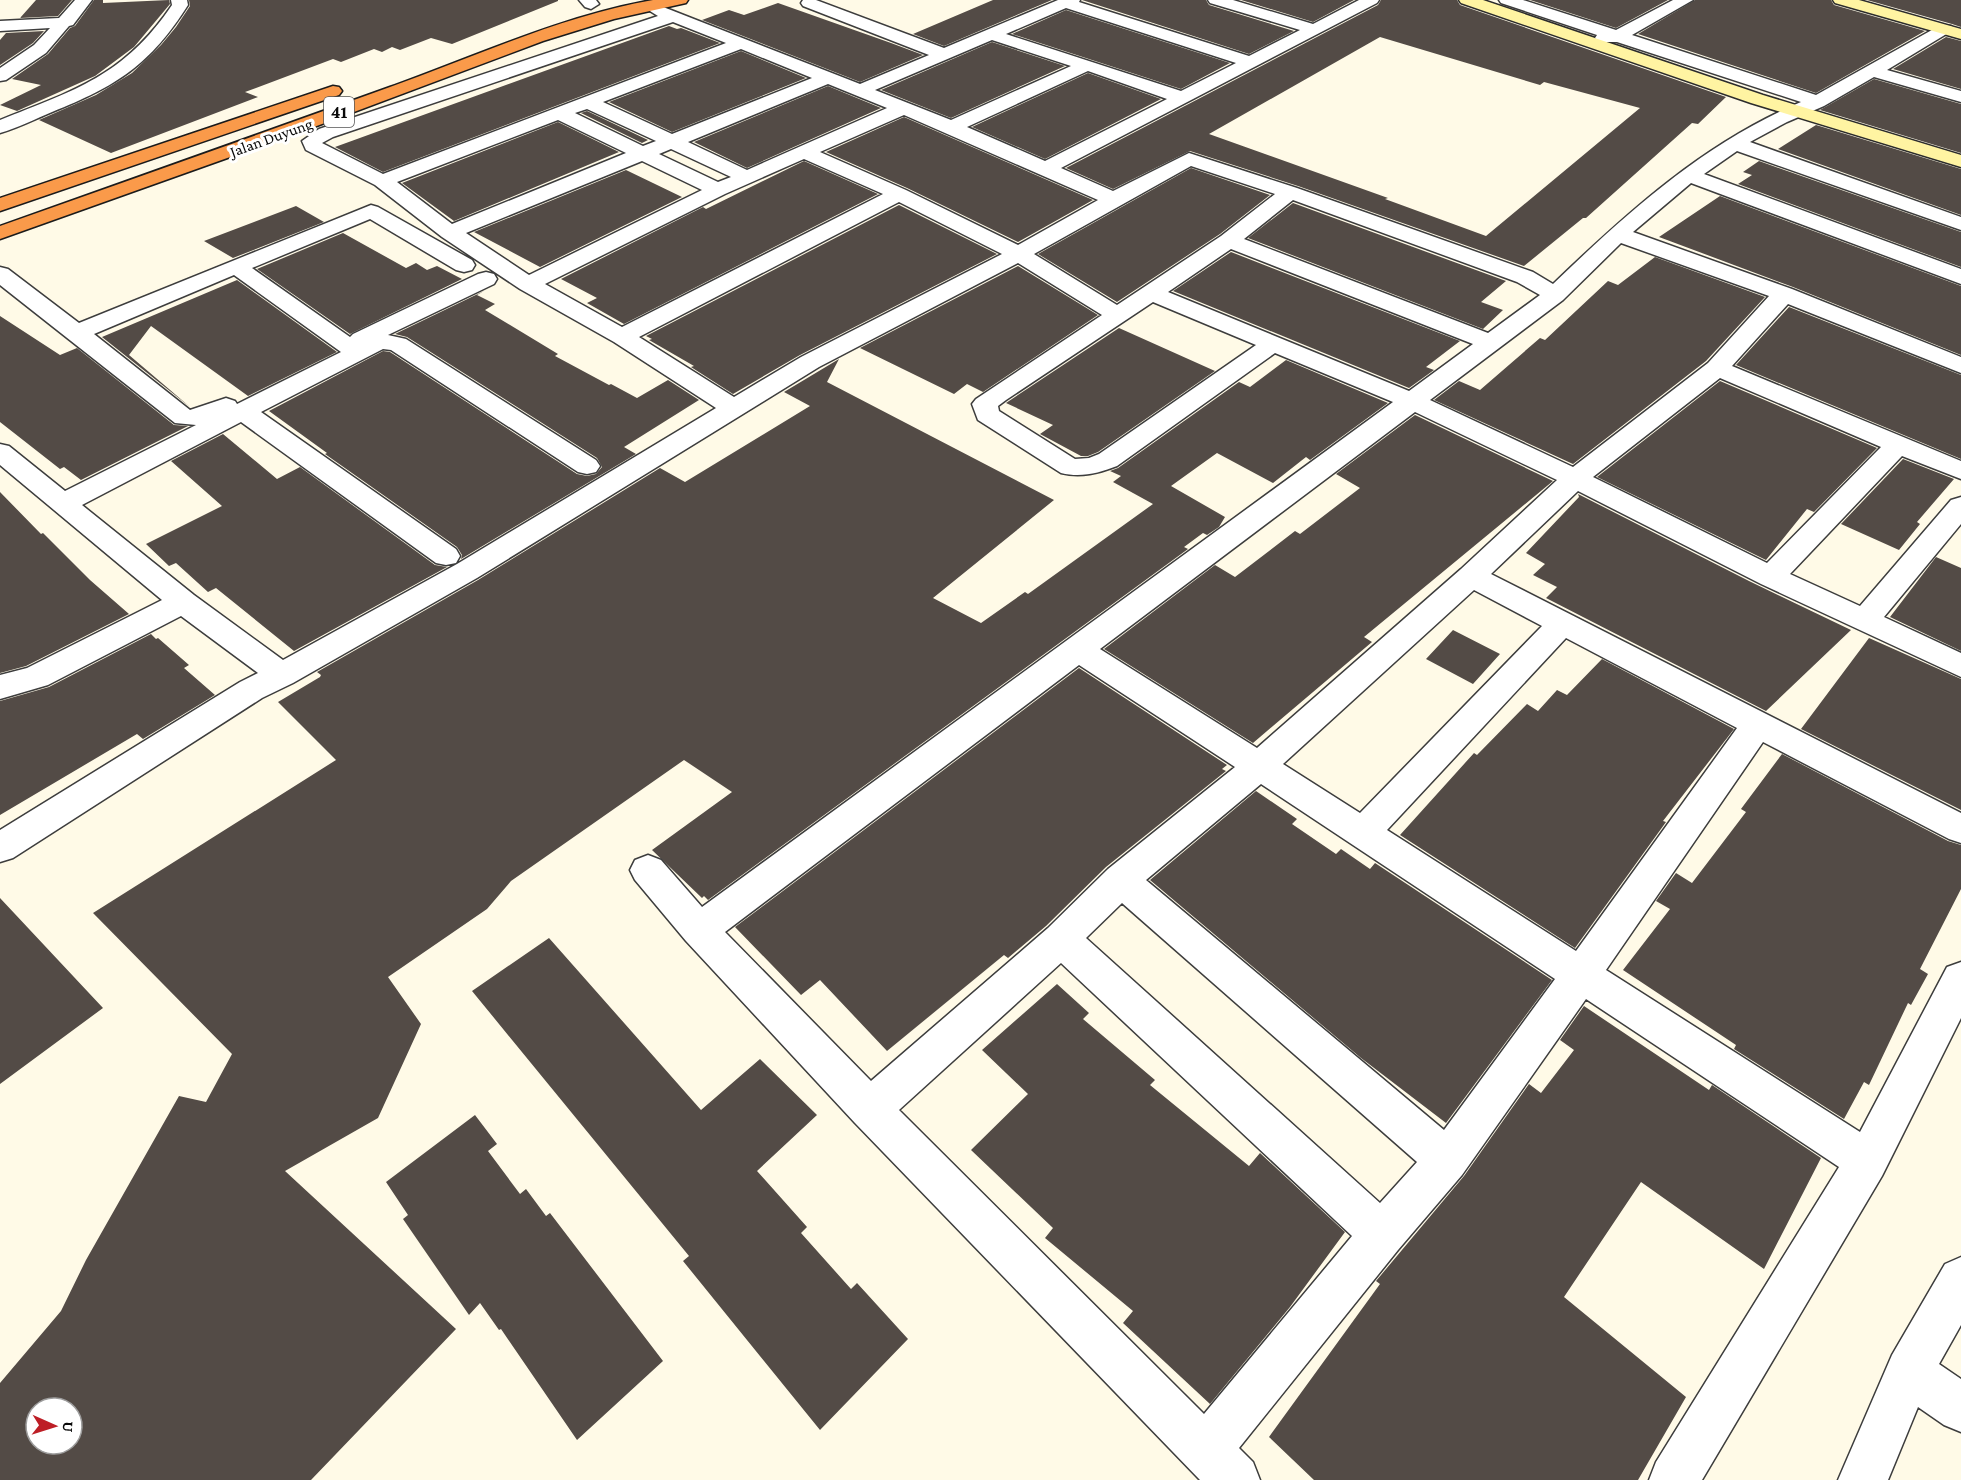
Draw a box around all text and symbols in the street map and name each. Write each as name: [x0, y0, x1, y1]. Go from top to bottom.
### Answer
road number: 41: [324, 97, 354, 127]
street label: Jalan Duyung: [226, 115, 315, 162]
north arrow: [24, 1396, 84, 1456]
text: U: [60, 1421, 77, 1433]

